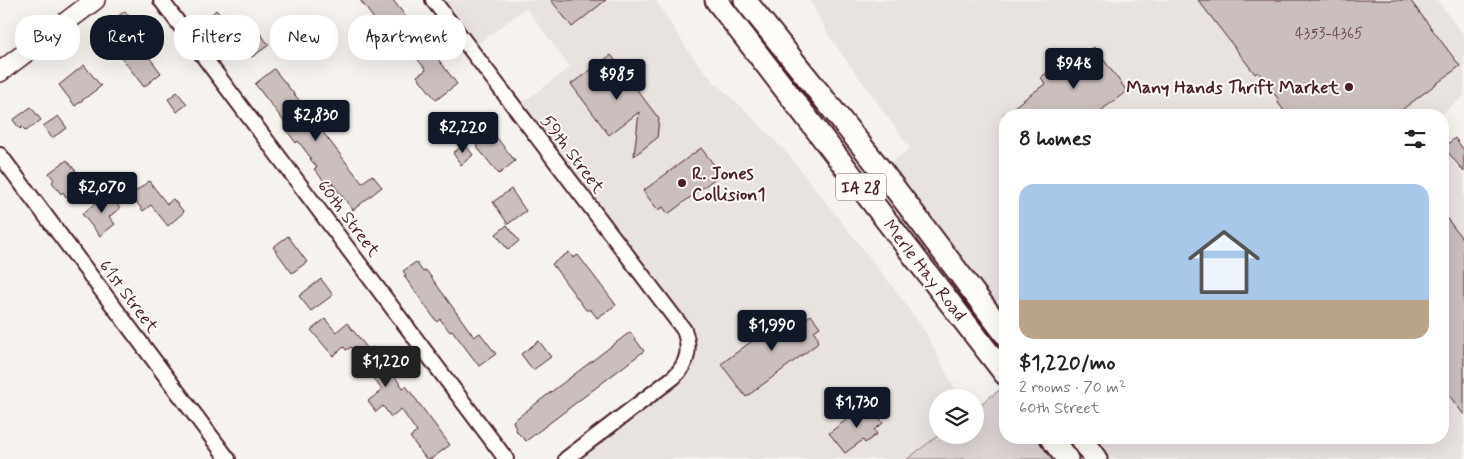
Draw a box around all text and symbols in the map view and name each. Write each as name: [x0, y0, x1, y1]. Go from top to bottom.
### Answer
chip: Buy: [15, 15, 80, 60]
chip: Rent: [90, 15, 164, 60]
chip: Filters: [174, 15, 260, 60]
chip: New: [270, 15, 338, 60]
chip: Apartment: [348, 15, 466, 60]
house number: 4353-4365: [1295, 24, 1363, 44]
pin: $948: [1044, 48, 1104, 90]
text: $948: [1056, 53, 1092, 74]
pin: $985: [587, 58, 647, 101]
text: $985: [600, 64, 634, 85]
place label: Many Hands Thrift Market: [1126, 76, 1339, 100]
marker: Many Hands Thrift Market: [1343, 81, 1355, 93]
pin: $2,830: [275, 100, 357, 142]
text: $2,830: [294, 105, 338, 126]
street label: 59th Street: [535, 110, 610, 199]
pin: $2,220: [422, 112, 504, 154]
text: $2,220: [439, 117, 487, 138]
text: 8 homes: [1019, 125, 1091, 153]
icon: filters: [1401, 125, 1429, 153]
place label: R. Jones Collision1: [692, 162, 765, 207]
pin: $2,070: [61, 172, 143, 214]
road number: IA 28: [836, 173, 886, 200]
street label: 60th Street: [311, 175, 385, 263]
text: $2,070: [78, 177, 126, 198]
marker: R. Jones Collision1: [676, 177, 688, 189]
street label: Merle Hay Road: [877, 215, 971, 326]
icon: home: [1179, 217, 1269, 307]
street label: 61st Street: [93, 255, 164, 338]
pin: $1,990: [731, 310, 813, 352]
text: $1,990: [749, 315, 795, 336]
pin: $1,220: [345, 346, 427, 388]
text: $1,220/mo: [1019, 349, 1115, 377]
text: $1,220: [363, 351, 409, 372]
text: 2 rooms · 70 m²: [1019, 377, 1126, 398]
pin: $1,730: [816, 386, 898, 429]
map controls: [929, 389, 984, 444]
button: layers: [929, 389, 984, 444]
text: $1,730: [835, 392, 879, 413]
text: 60th Street: [1019, 398, 1100, 419]

